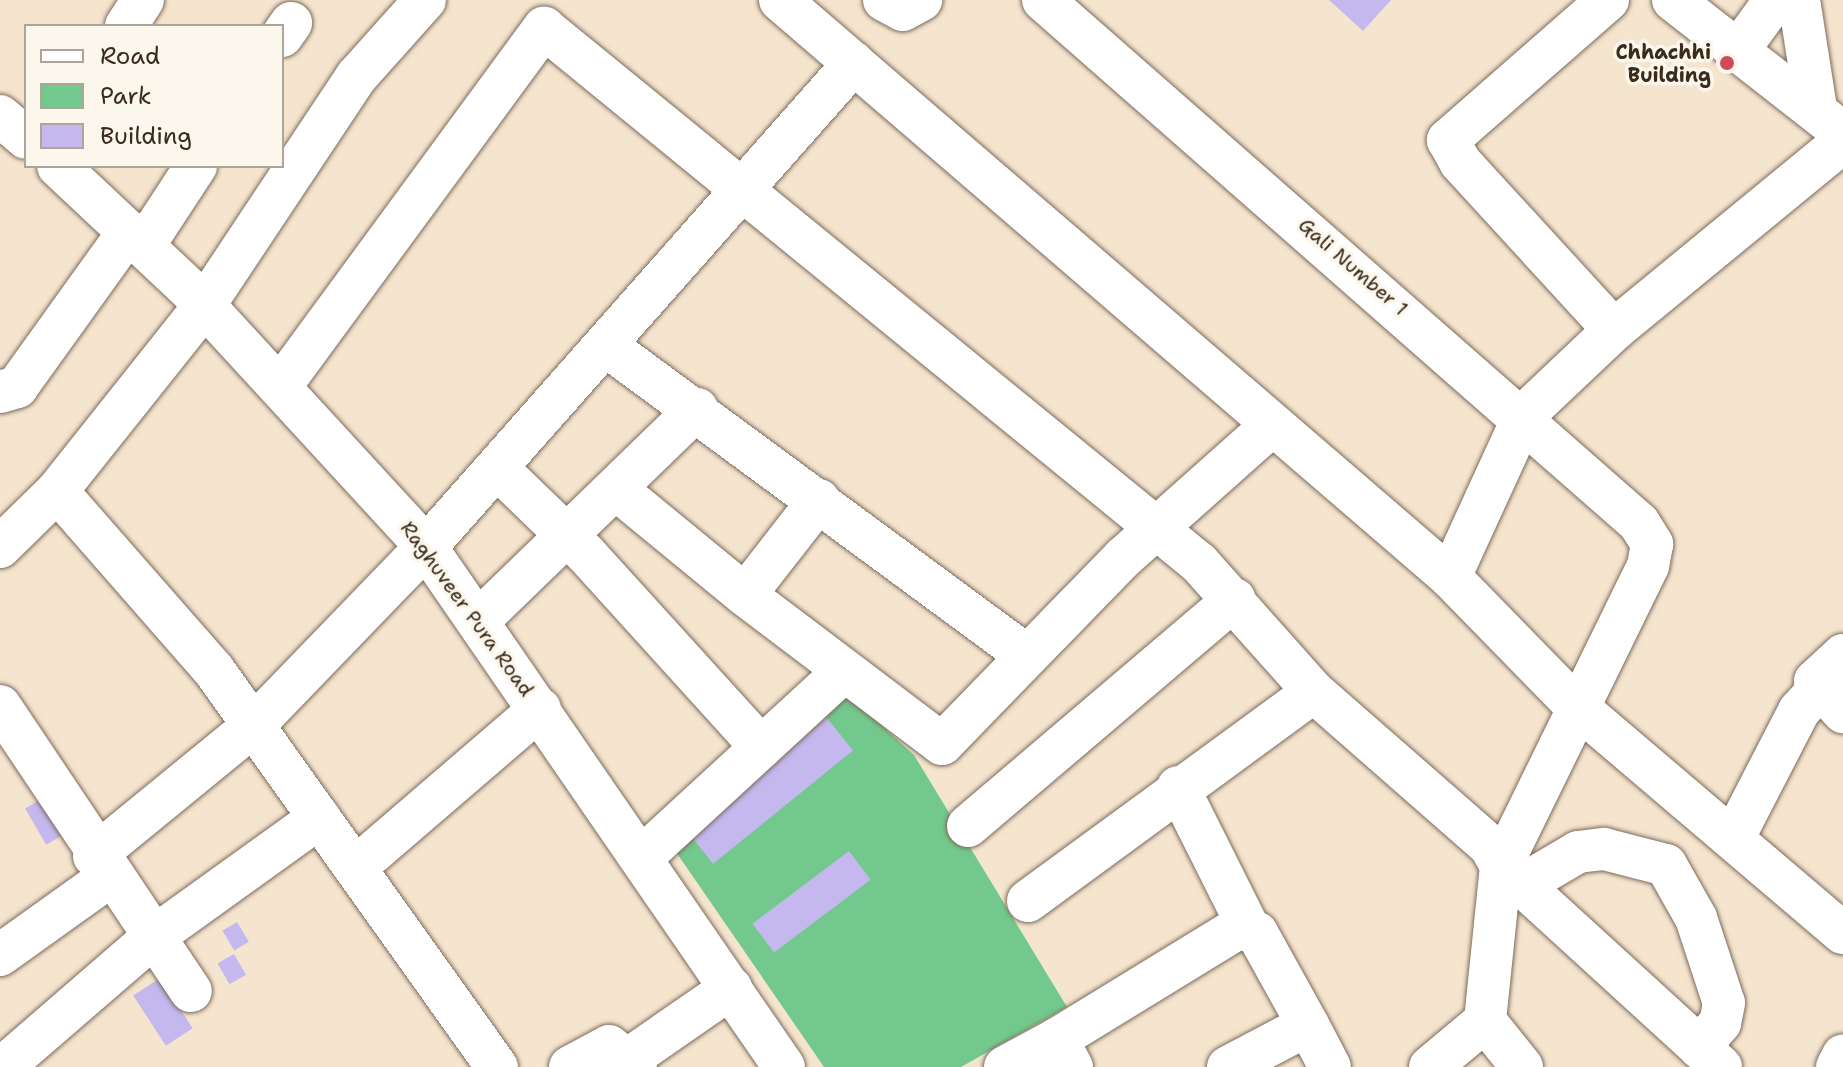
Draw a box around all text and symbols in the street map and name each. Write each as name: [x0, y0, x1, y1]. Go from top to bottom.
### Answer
legend: [24, 24, 284, 168]
text: Road: [100, 40, 160, 72]
place label: Chhachhi Building: [1615, 40, 1711, 87]
marker: Chhachhi Building: [1718, 54, 1736, 72]
text: Park: [100, 80, 152, 112]
text: Building: [100, 120, 192, 152]
street label: Gali Number 1: [1293, 213, 1413, 321]
street label: Raghuveer Pura Road: [395, 517, 539, 701]

